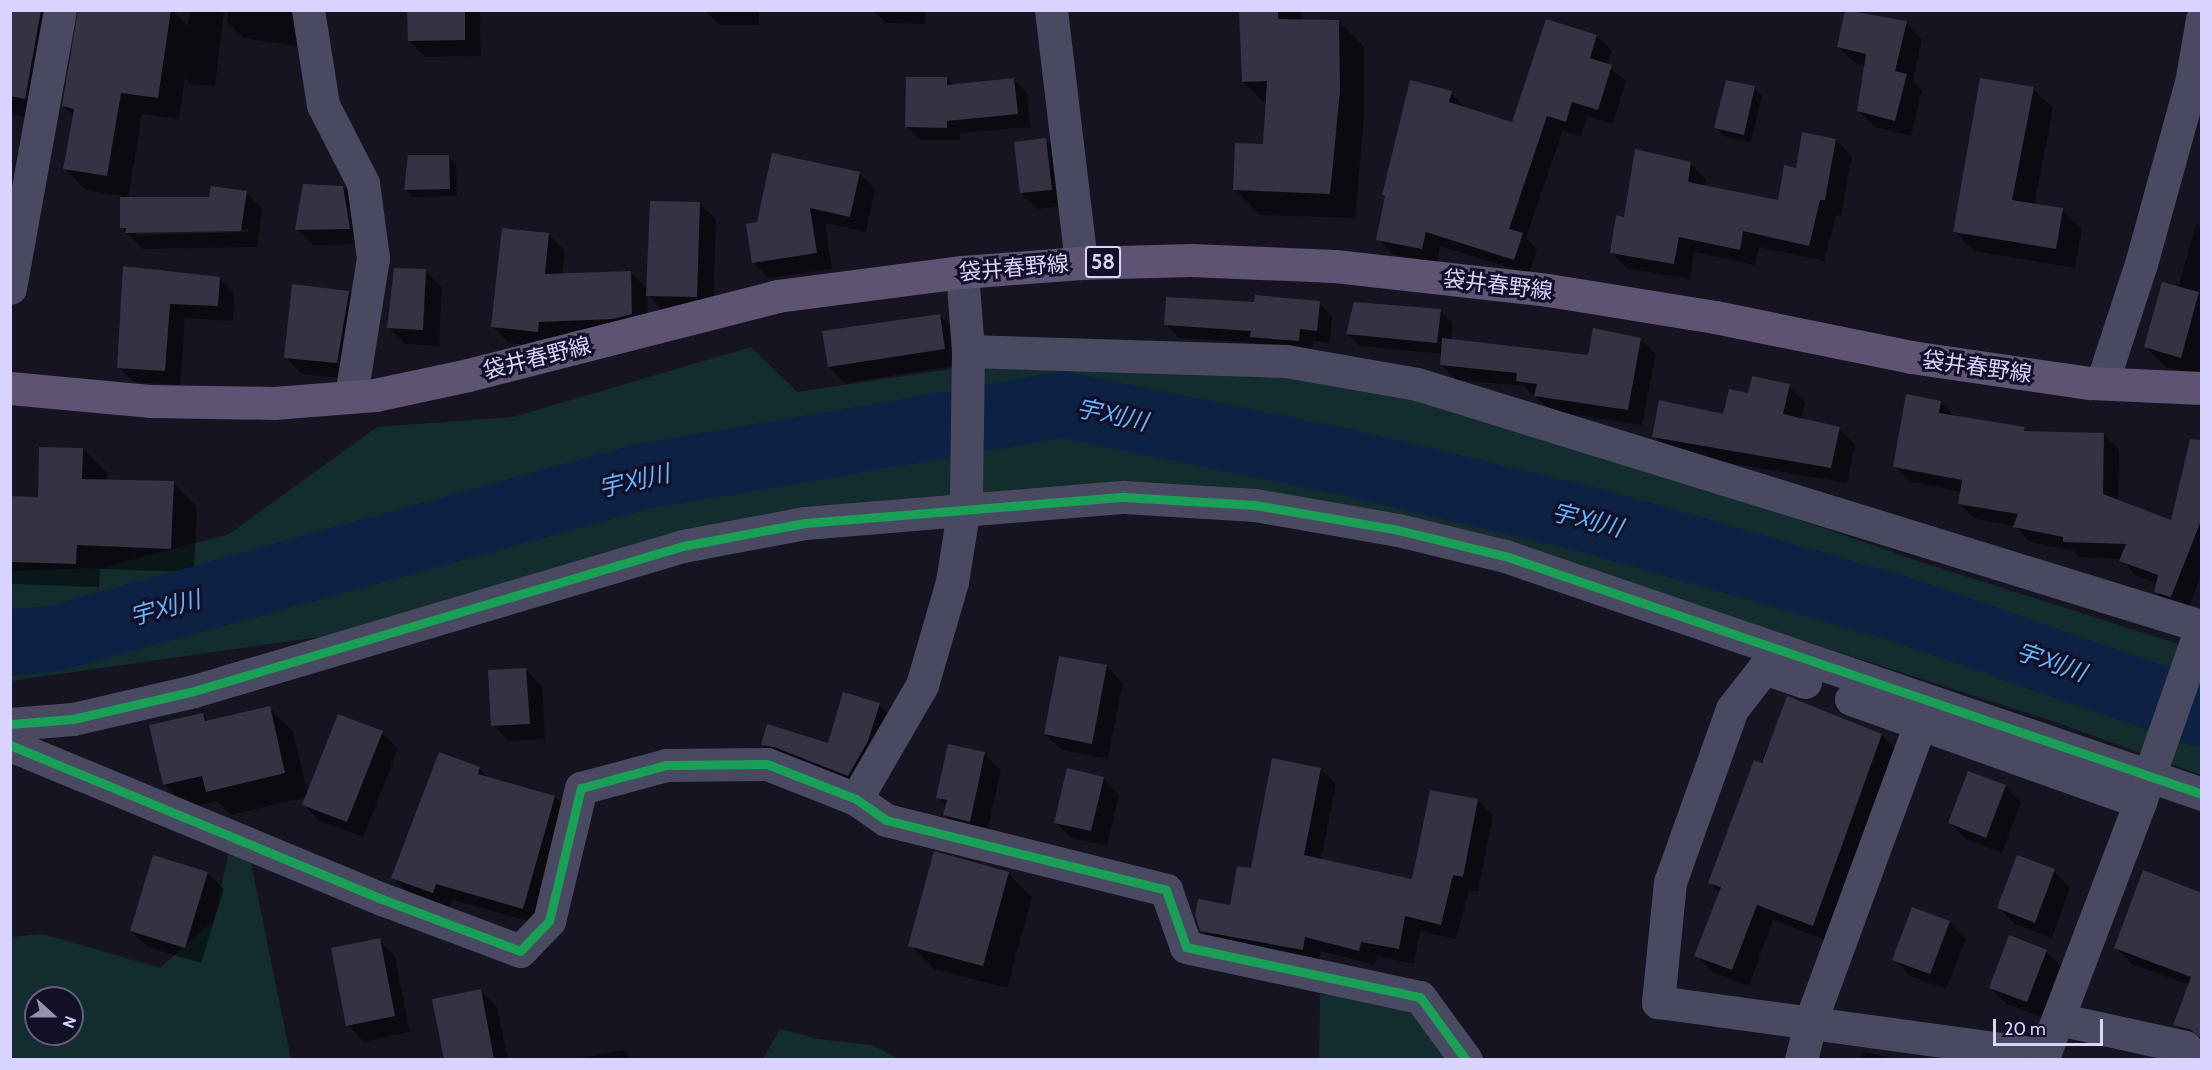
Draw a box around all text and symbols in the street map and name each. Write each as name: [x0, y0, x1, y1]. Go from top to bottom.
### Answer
road number: 58: [1085, 244, 1121, 280]
street label: 袋井春野線: [958, 250, 1070, 286]
street label: 袋井春野線: [1442, 265, 1554, 305]
street label: 袋井春野線: [480, 332, 594, 384]
street label: 袋井春野線: [1921, 346, 2033, 388]
water label: 宇刈川: [1074, 393, 1150, 437]
water label: 宇刈川: [596, 459, 672, 503]
water label: 宇刈川: [1549, 497, 1625, 543]
water label: 宇刈川: [126, 585, 204, 631]
water label: 宇刈川: [2012, 637, 2090, 687]
north arrow: [24, 986, 84, 1046]
scale bar: [1996, 1007, 2106, 1045]
text: N: [59, 1013, 80, 1031]
text: 20 m: [2004, 1018, 2046, 1040]

